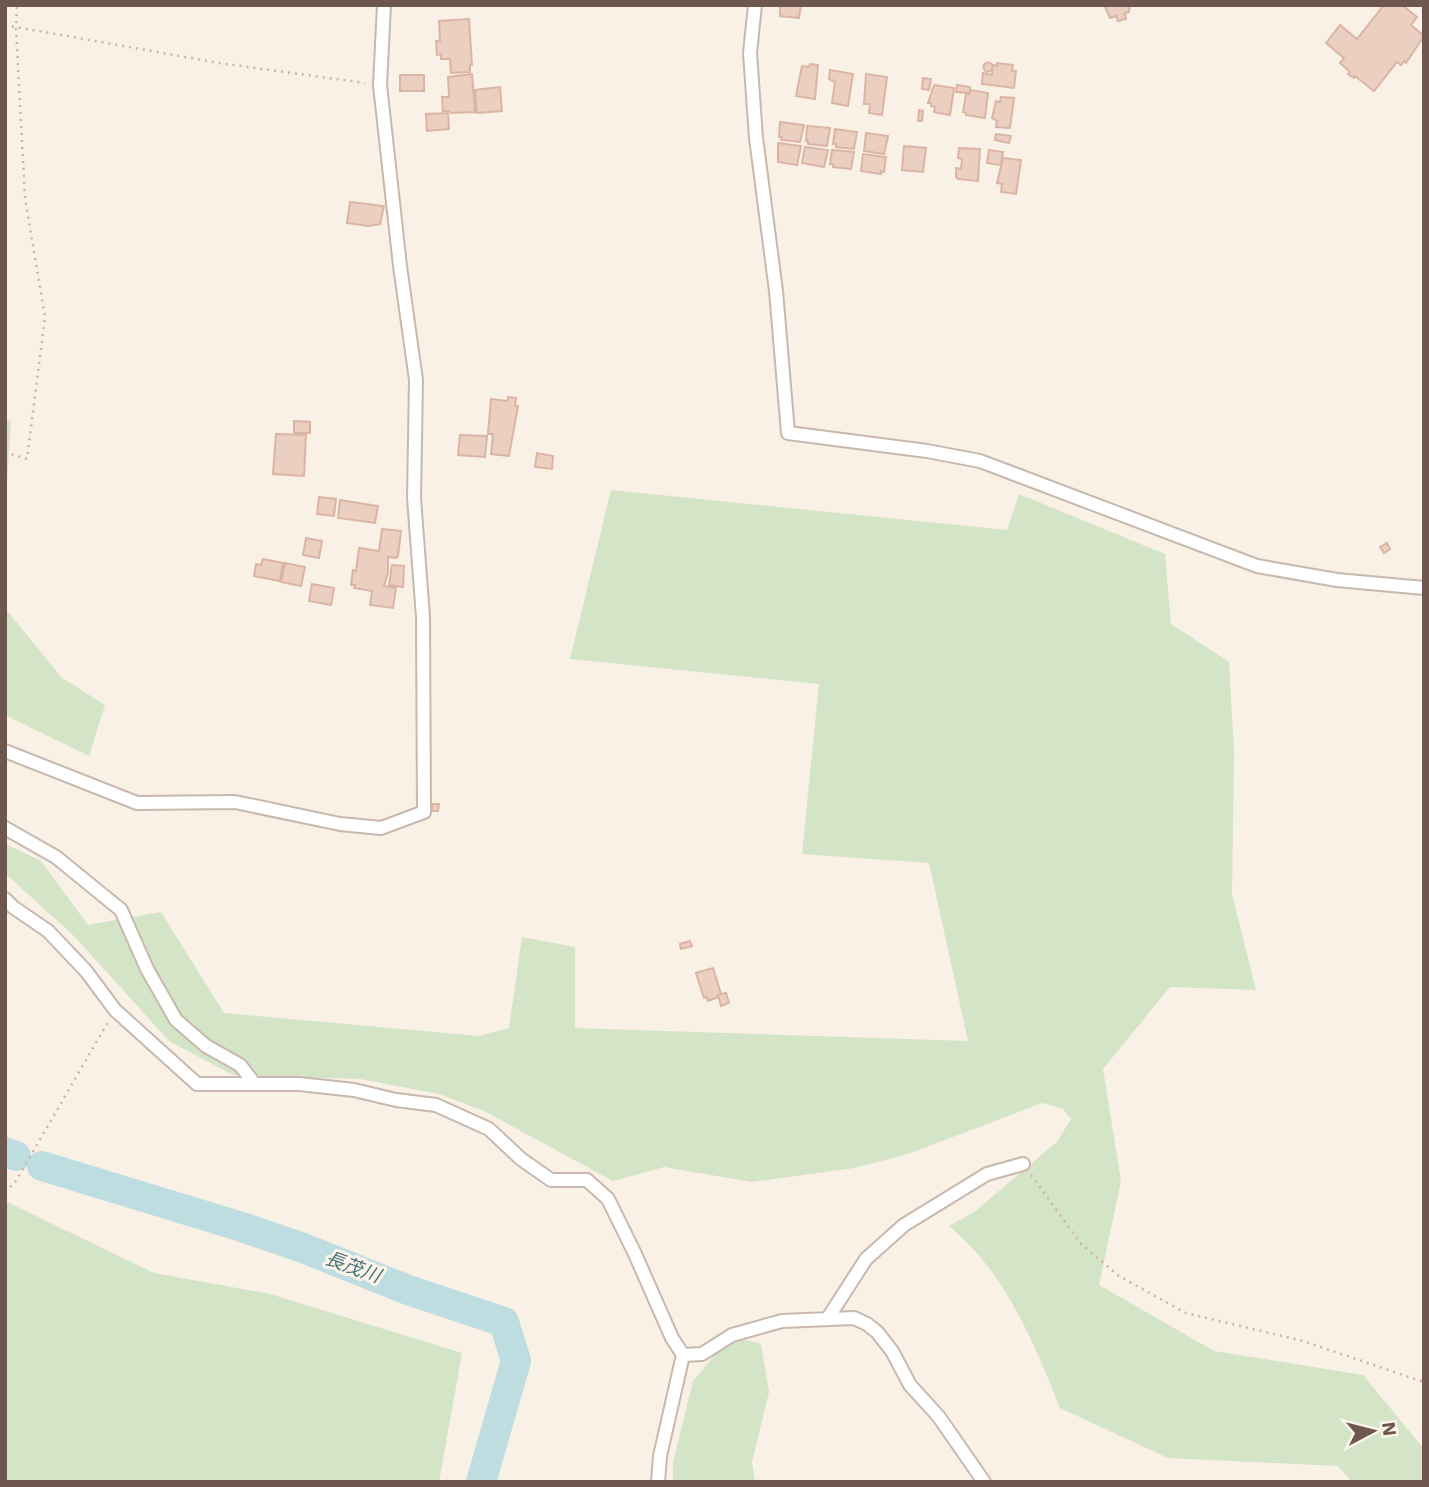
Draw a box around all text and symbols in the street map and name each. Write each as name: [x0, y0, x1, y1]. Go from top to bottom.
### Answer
water label: 長茂川: [322, 1246, 386, 1288]
north arrow: [1338, 1396, 1408, 1466]
text: N: [1377, 1421, 1402, 1437]

